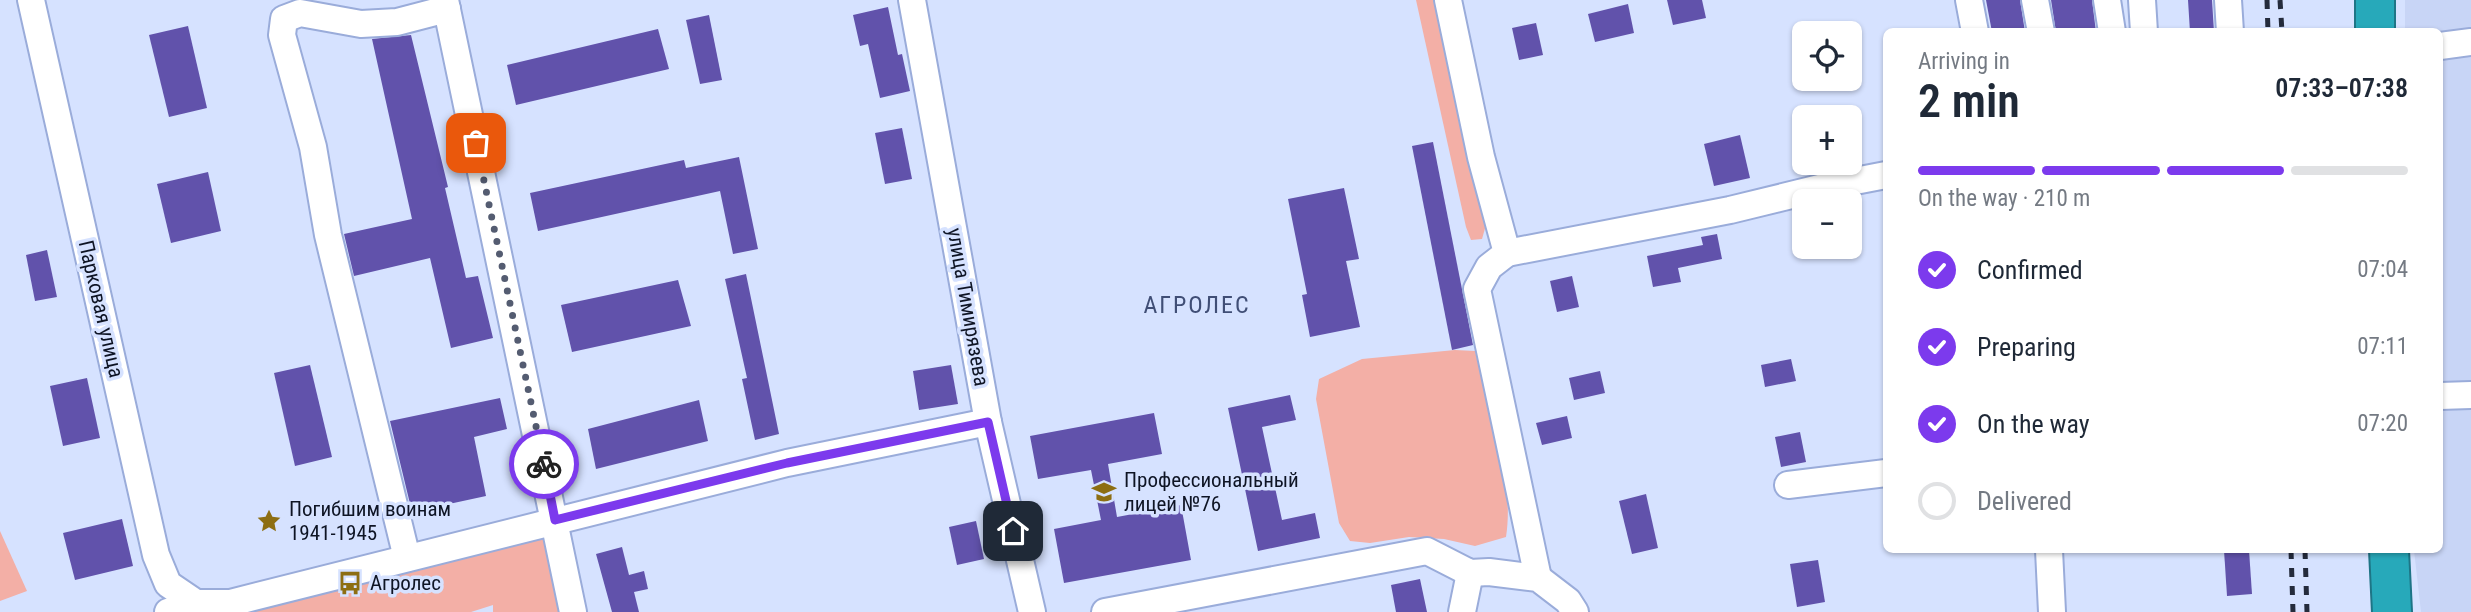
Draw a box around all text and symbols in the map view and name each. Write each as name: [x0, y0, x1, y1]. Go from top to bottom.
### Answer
map controls: [1792, 21, 1862, 259]
button: locate: [1792, 21, 1862, 91]
text: Arriving in: [1918, 48, 2010, 75]
text: 07:33–07:38: [2275, 73, 2408, 103]
text: 2 min: [1918, 74, 2020, 128]
button: +: [1792, 105, 1862, 175]
pin: [446, 113, 506, 173]
icon: bag: [457, 124, 495, 162]
text: On the way · 210 m: [1918, 185, 2090, 212]
button: −: [1792, 189, 1862, 259]
street label: улица Тимирязева: [942, 226, 994, 388]
street label: Парковая улица: [74, 238, 128, 380]
icon: check: [1918, 251, 1956, 289]
text: Confirmed: [1977, 255, 2083, 285]
text: 07:04: [2357, 256, 2408, 283]
district label: АГРОЛЕС: [1143, 291, 1251, 319]
icon: check: [1918, 328, 1956, 366]
text: Preparing: [1977, 332, 2076, 362]
text: 07:11: [2357, 333, 2408, 360]
icon: check: [1918, 405, 1956, 443]
text: On the way: [1977, 409, 2090, 439]
text: 07:20: [2357, 410, 2408, 437]
courier: [509, 429, 579, 499]
icon: bike: [525, 445, 563, 483]
place label: Профессиональный лицей №76: [1124, 468, 1299, 516]
school or university icon: Профессиональный лицей №76: [1090, 478, 1118, 506]
text: Delivered: [1977, 486, 2072, 516]
place label: Погибшим воинам 1941-1945: [289, 497, 451, 545]
pin: [983, 501, 1043, 561]
place icon: Погибшим воинам 1941-1945: [255, 507, 283, 535]
icon: home: [994, 512, 1032, 550]
bus stop icon: Агролес: [336, 569, 364, 597]
place label: Агролес: [370, 571, 441, 595]

